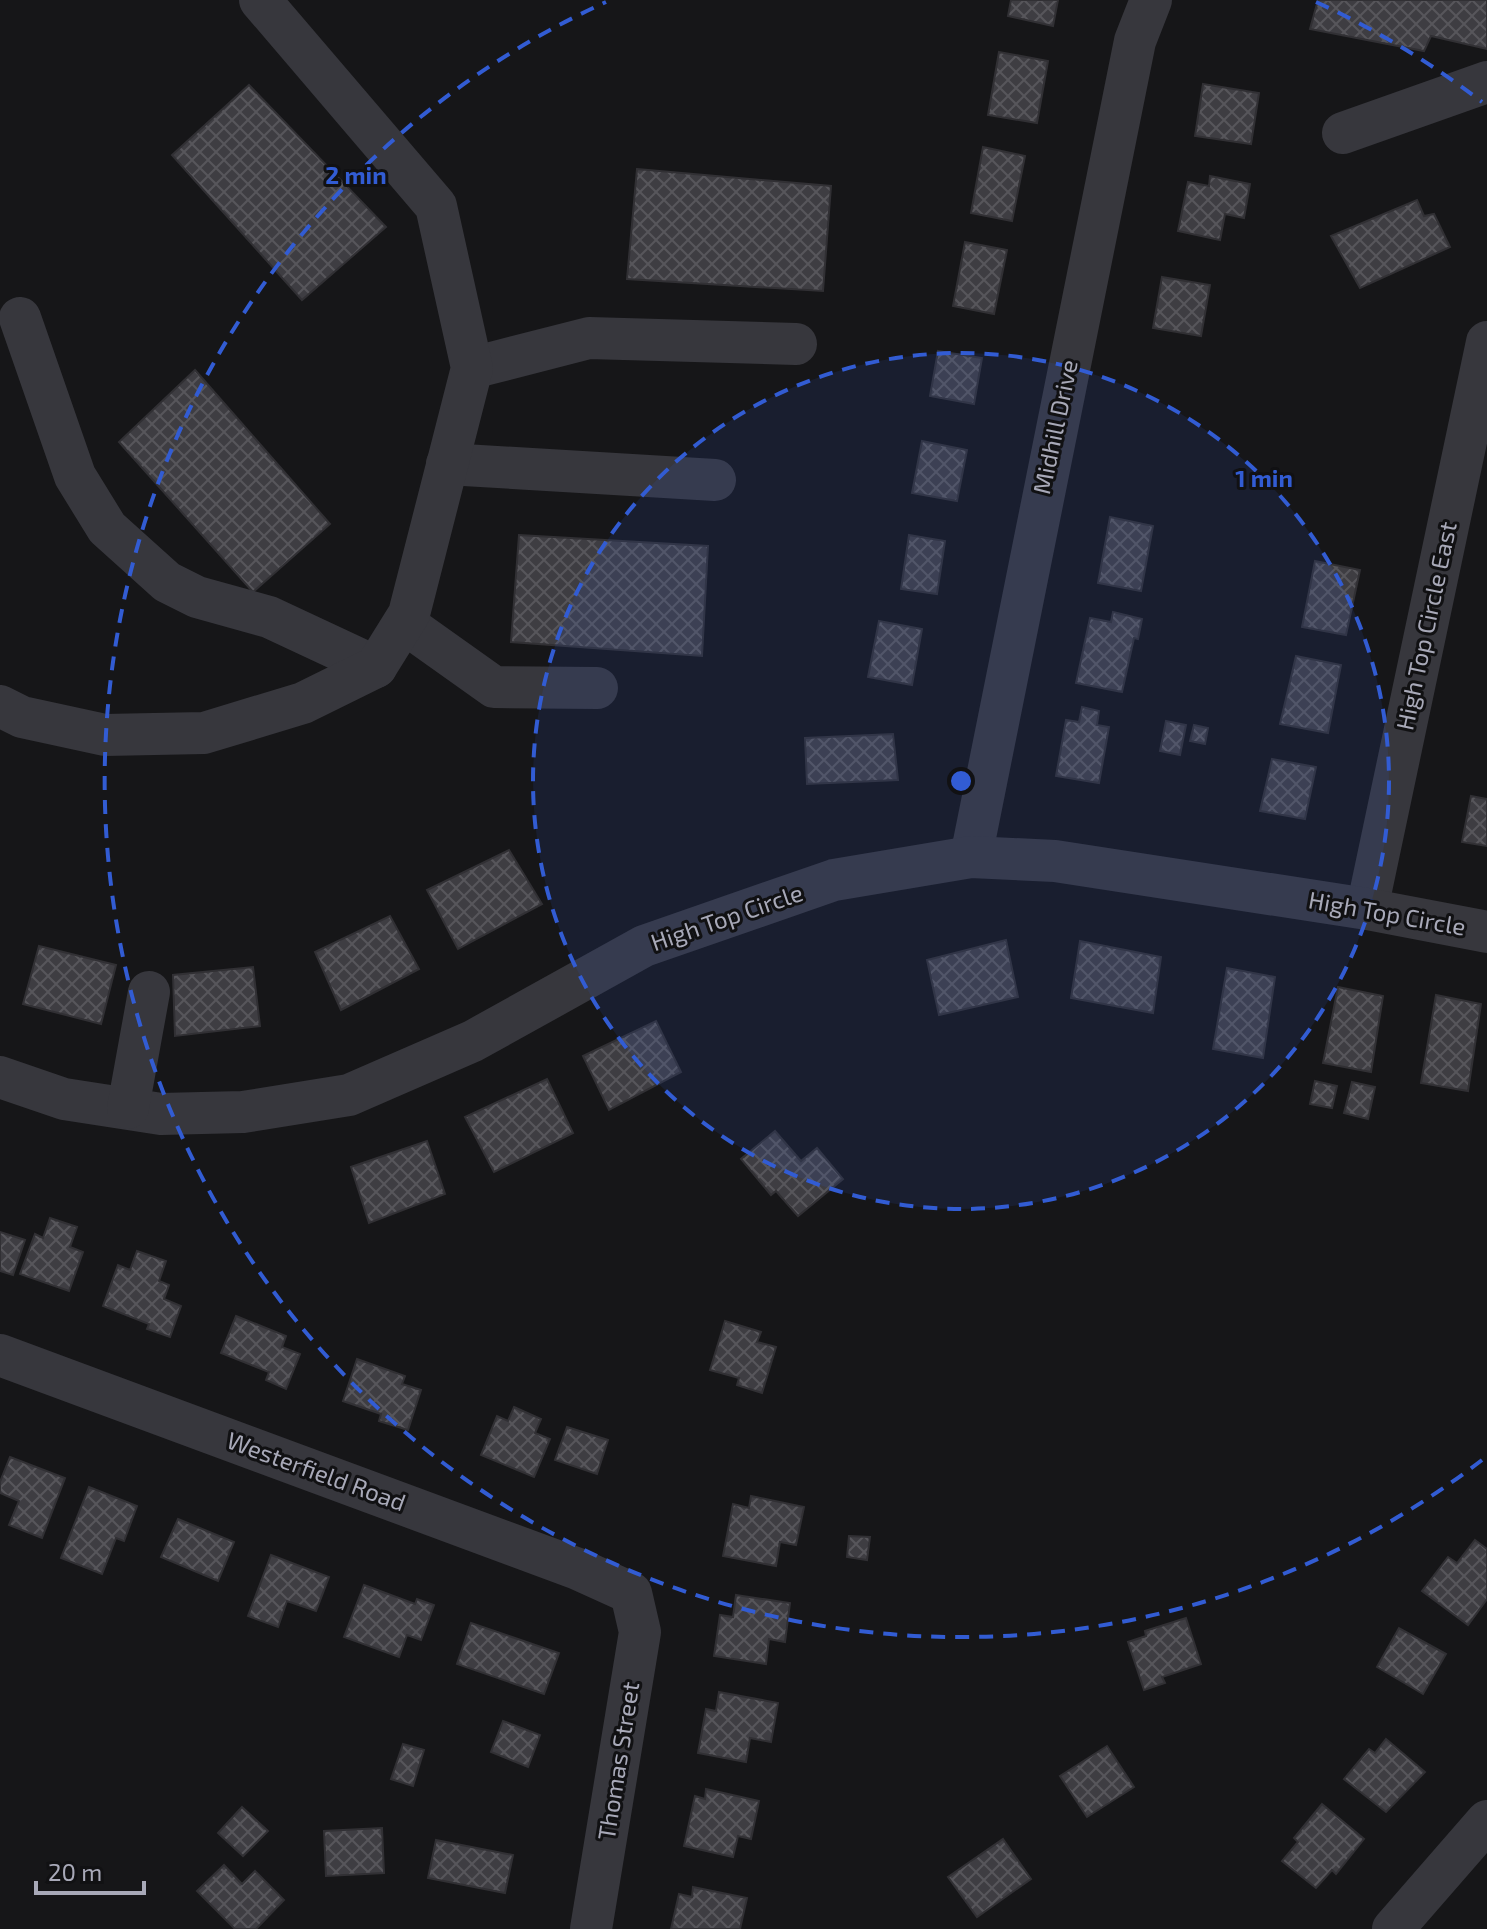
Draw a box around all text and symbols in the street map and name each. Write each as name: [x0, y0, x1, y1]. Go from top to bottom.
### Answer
text: 2 min: [325, 160, 387, 189]
street label: Midhill Drive: [1026, 357, 1083, 497]
text: 1 min: [1235, 463, 1293, 492]
street label: High Top Circle East: [1389, 519, 1462, 733]
centre of rings: [947, 767, 975, 795]
street label: High Top Circle: [647, 877, 806, 956]
street label: High Top Circle: [1306, 884, 1468, 941]
street label: Westerfield Road: [223, 1425, 410, 1516]
street label: Thomas Street: [591, 1679, 644, 1842]
scale bar: [36, 1845, 144, 1895]
text: 20 m: [48, 1857, 102, 1886]

